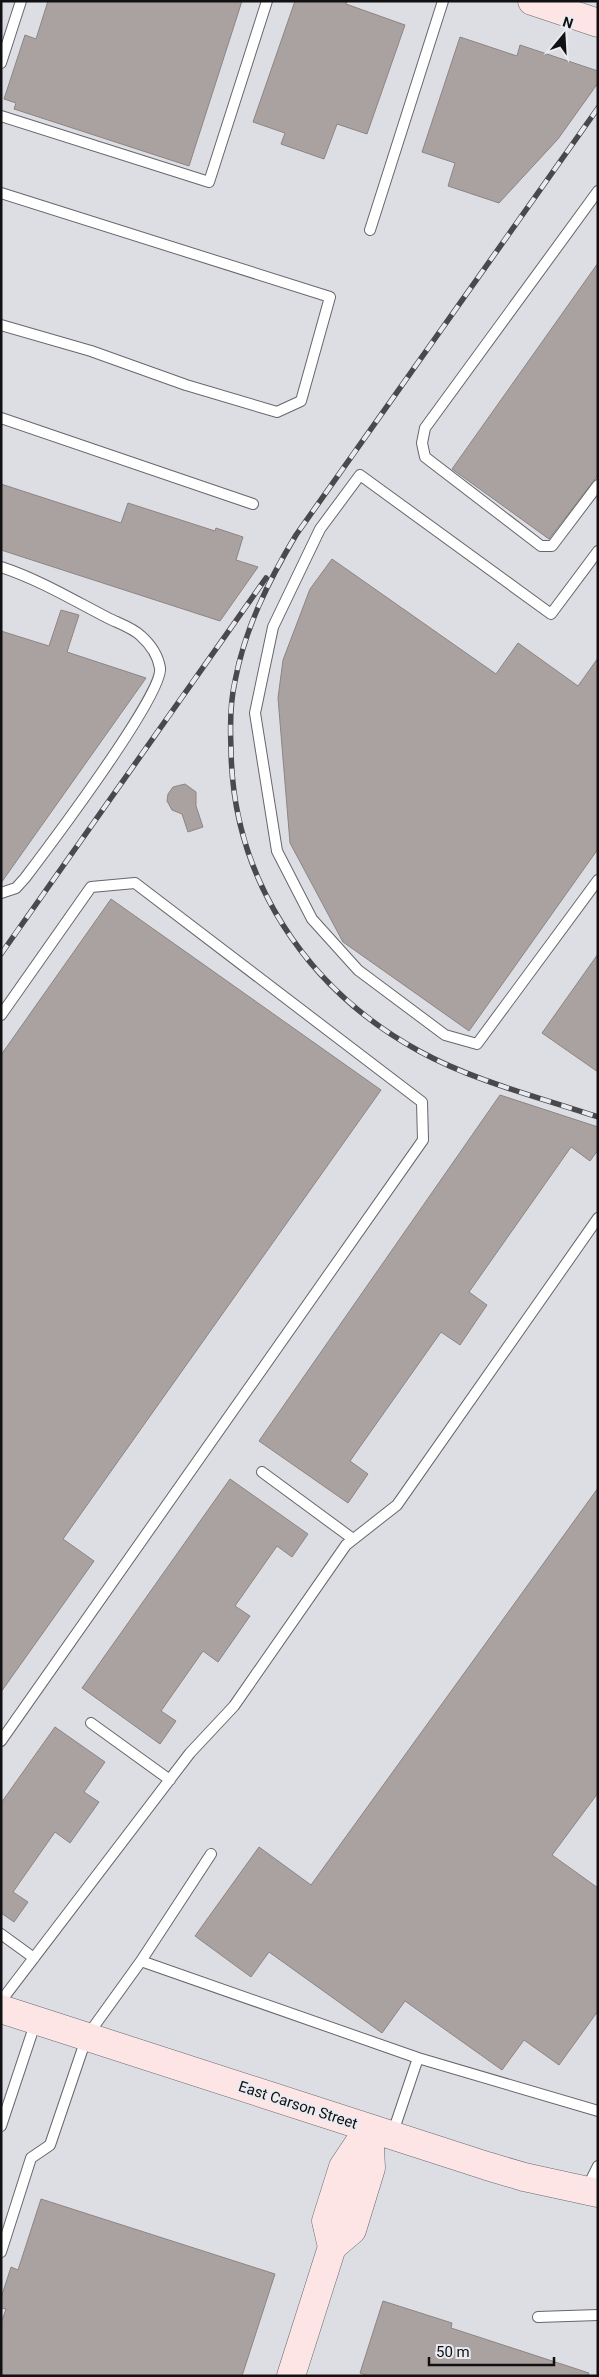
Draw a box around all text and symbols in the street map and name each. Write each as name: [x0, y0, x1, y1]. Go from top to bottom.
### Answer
north arrow: [539, 10, 589, 60]
text: N: [561, 13, 575, 32]
street label: East Carson Street: [236, 2077, 360, 2133]
scale bar: [429, 2334, 554, 2366]
text: 50 m: [436, 2343, 470, 2361]

